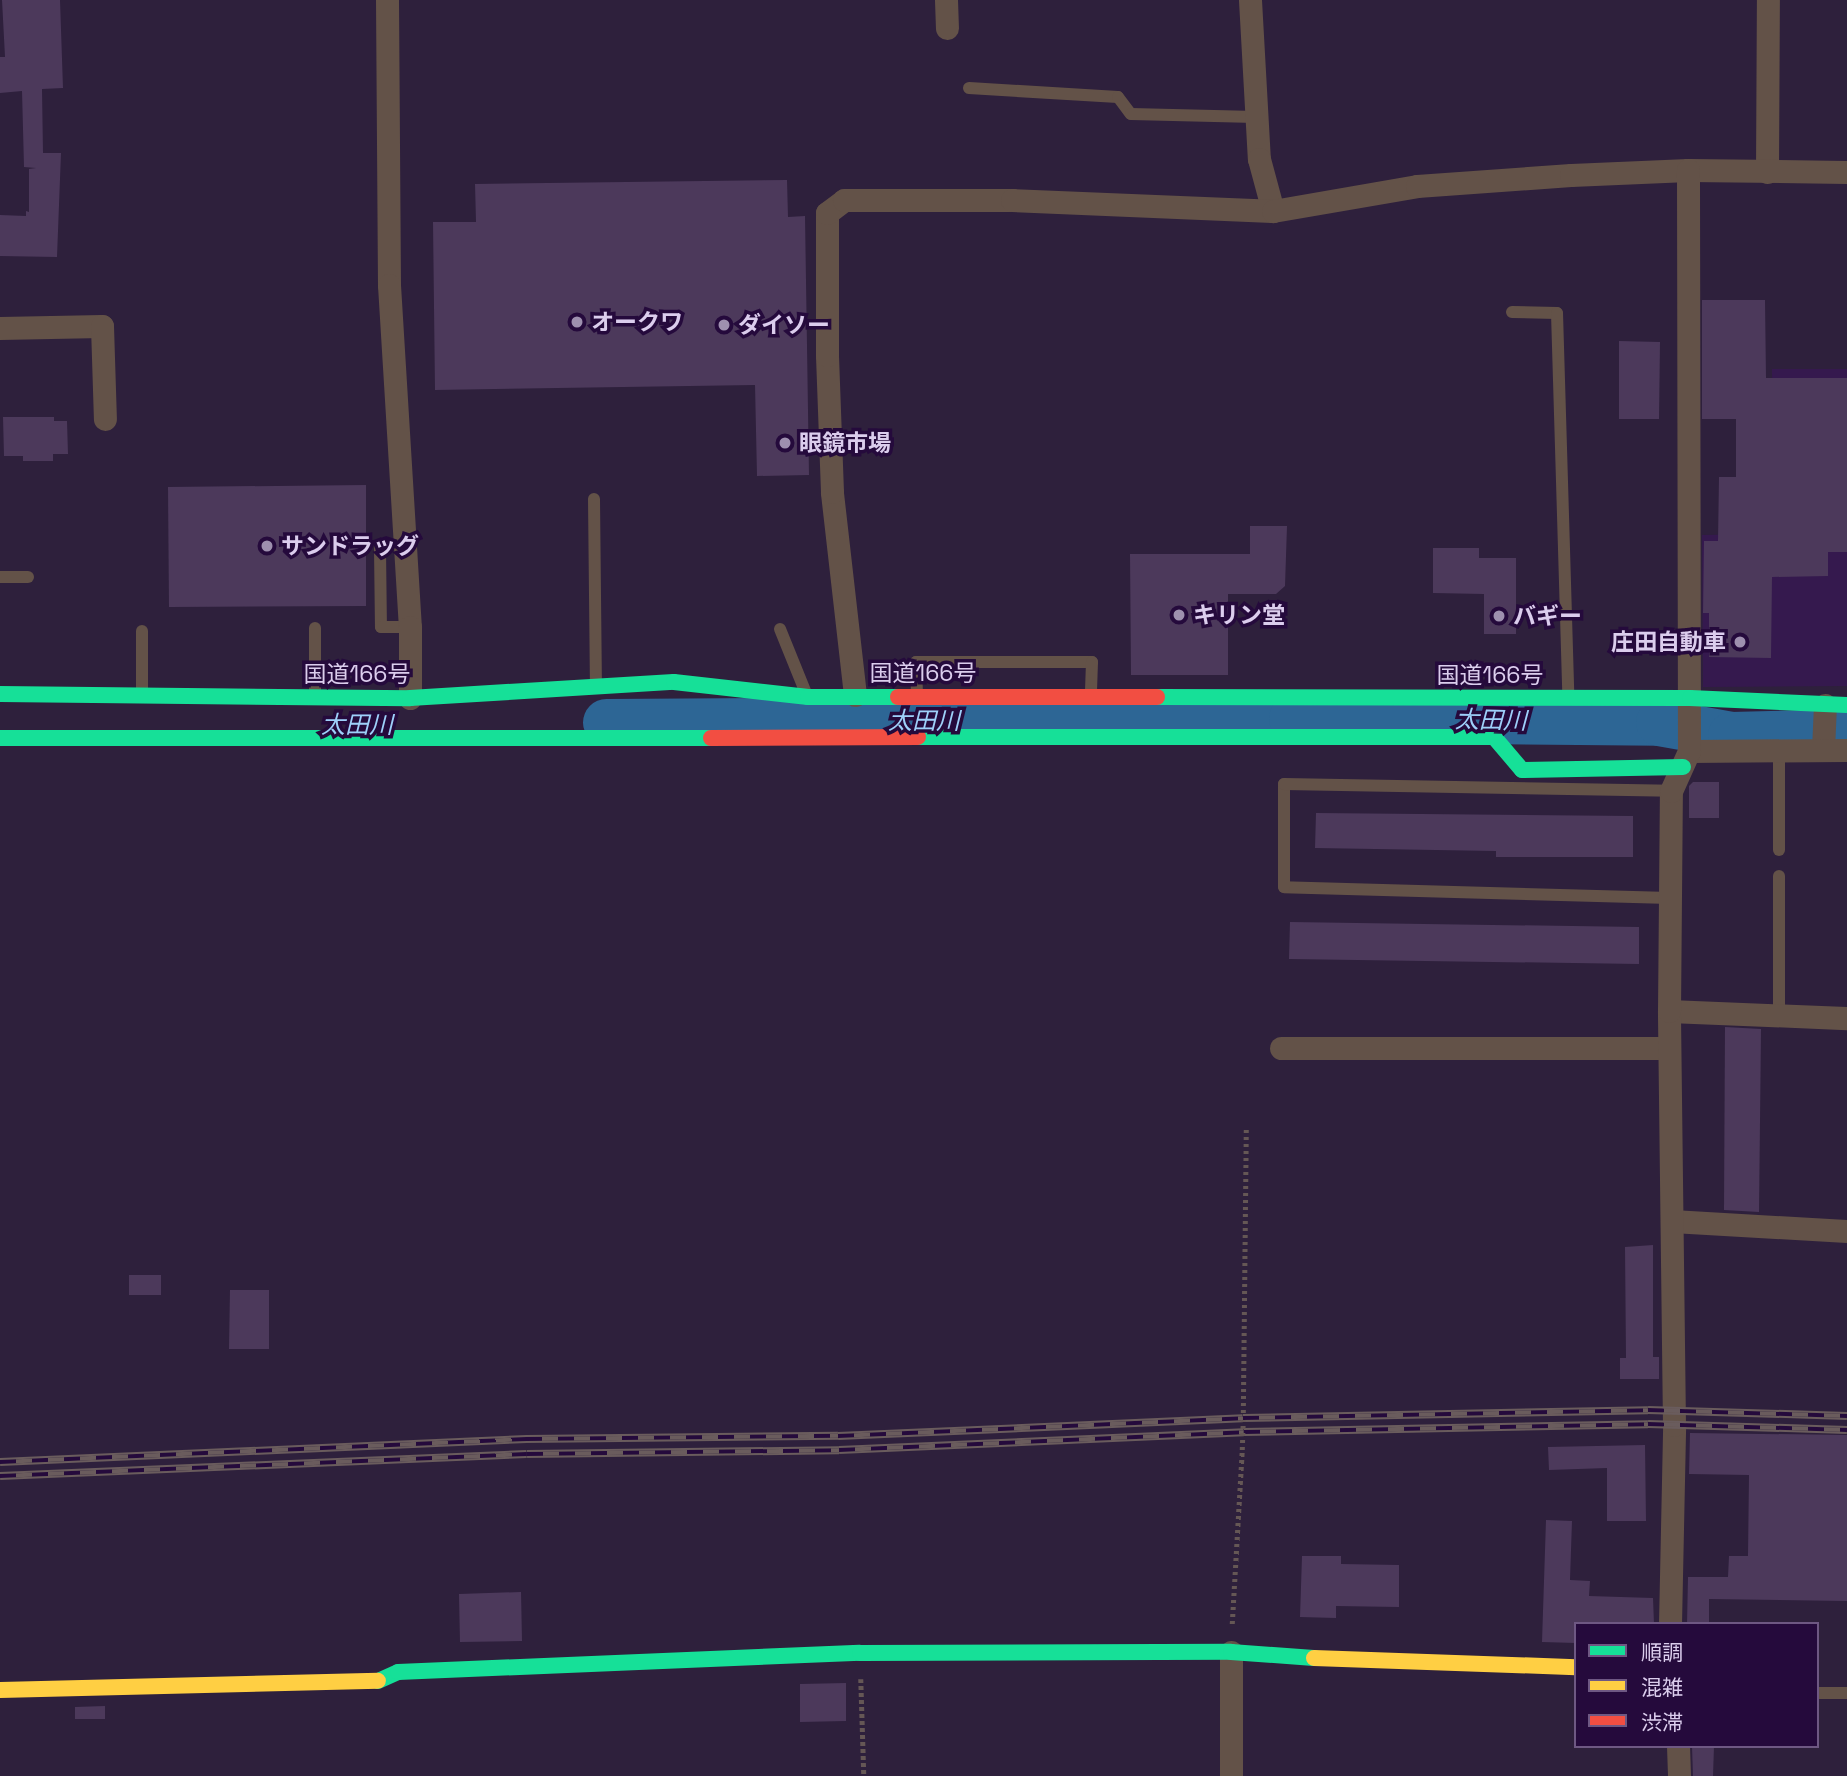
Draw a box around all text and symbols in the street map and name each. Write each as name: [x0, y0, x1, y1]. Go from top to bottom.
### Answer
place label: オークワ: [591, 308, 683, 336]
place label: ダイソー: [738, 311, 830, 339]
marker: オークワ: [569, 314, 585, 330]
marker: ダイソー: [716, 317, 732, 333]
place label: 眼鏡市場: [799, 429, 891, 457]
marker: 眼鏡市場: [777, 435, 793, 451]
place label: サンドラッグ: [281, 532, 419, 560]
marker: サンドラッグ: [259, 538, 275, 554]
place label: キリン堂: [1193, 601, 1285, 629]
place label: バギー: [1513, 602, 1582, 630]
marker: キリン堂: [1171, 607, 1187, 623]
marker: バギー: [1491, 608, 1507, 624]
place label: 庄田自動車: [1611, 628, 1726, 656]
marker: 庄田自動車: [1732, 634, 1748, 650]
street label: 国道166号: [870, 659, 976, 687]
street label: 国道166号: [304, 660, 410, 688]
street label: 国道166号: [1437, 661, 1543, 689]
water label: 太田川: [1455, 705, 1527, 735]
water label: 太田川: [888, 707, 960, 735]
water label: 太田川: [321, 711, 393, 739]
legend: [1574, 1622, 1819, 1748]
text: 順調: [1641, 1639, 1683, 1666]
text: 混雑: [1641, 1674, 1683, 1701]
text: 渋滞: [1641, 1709, 1683, 1736]

